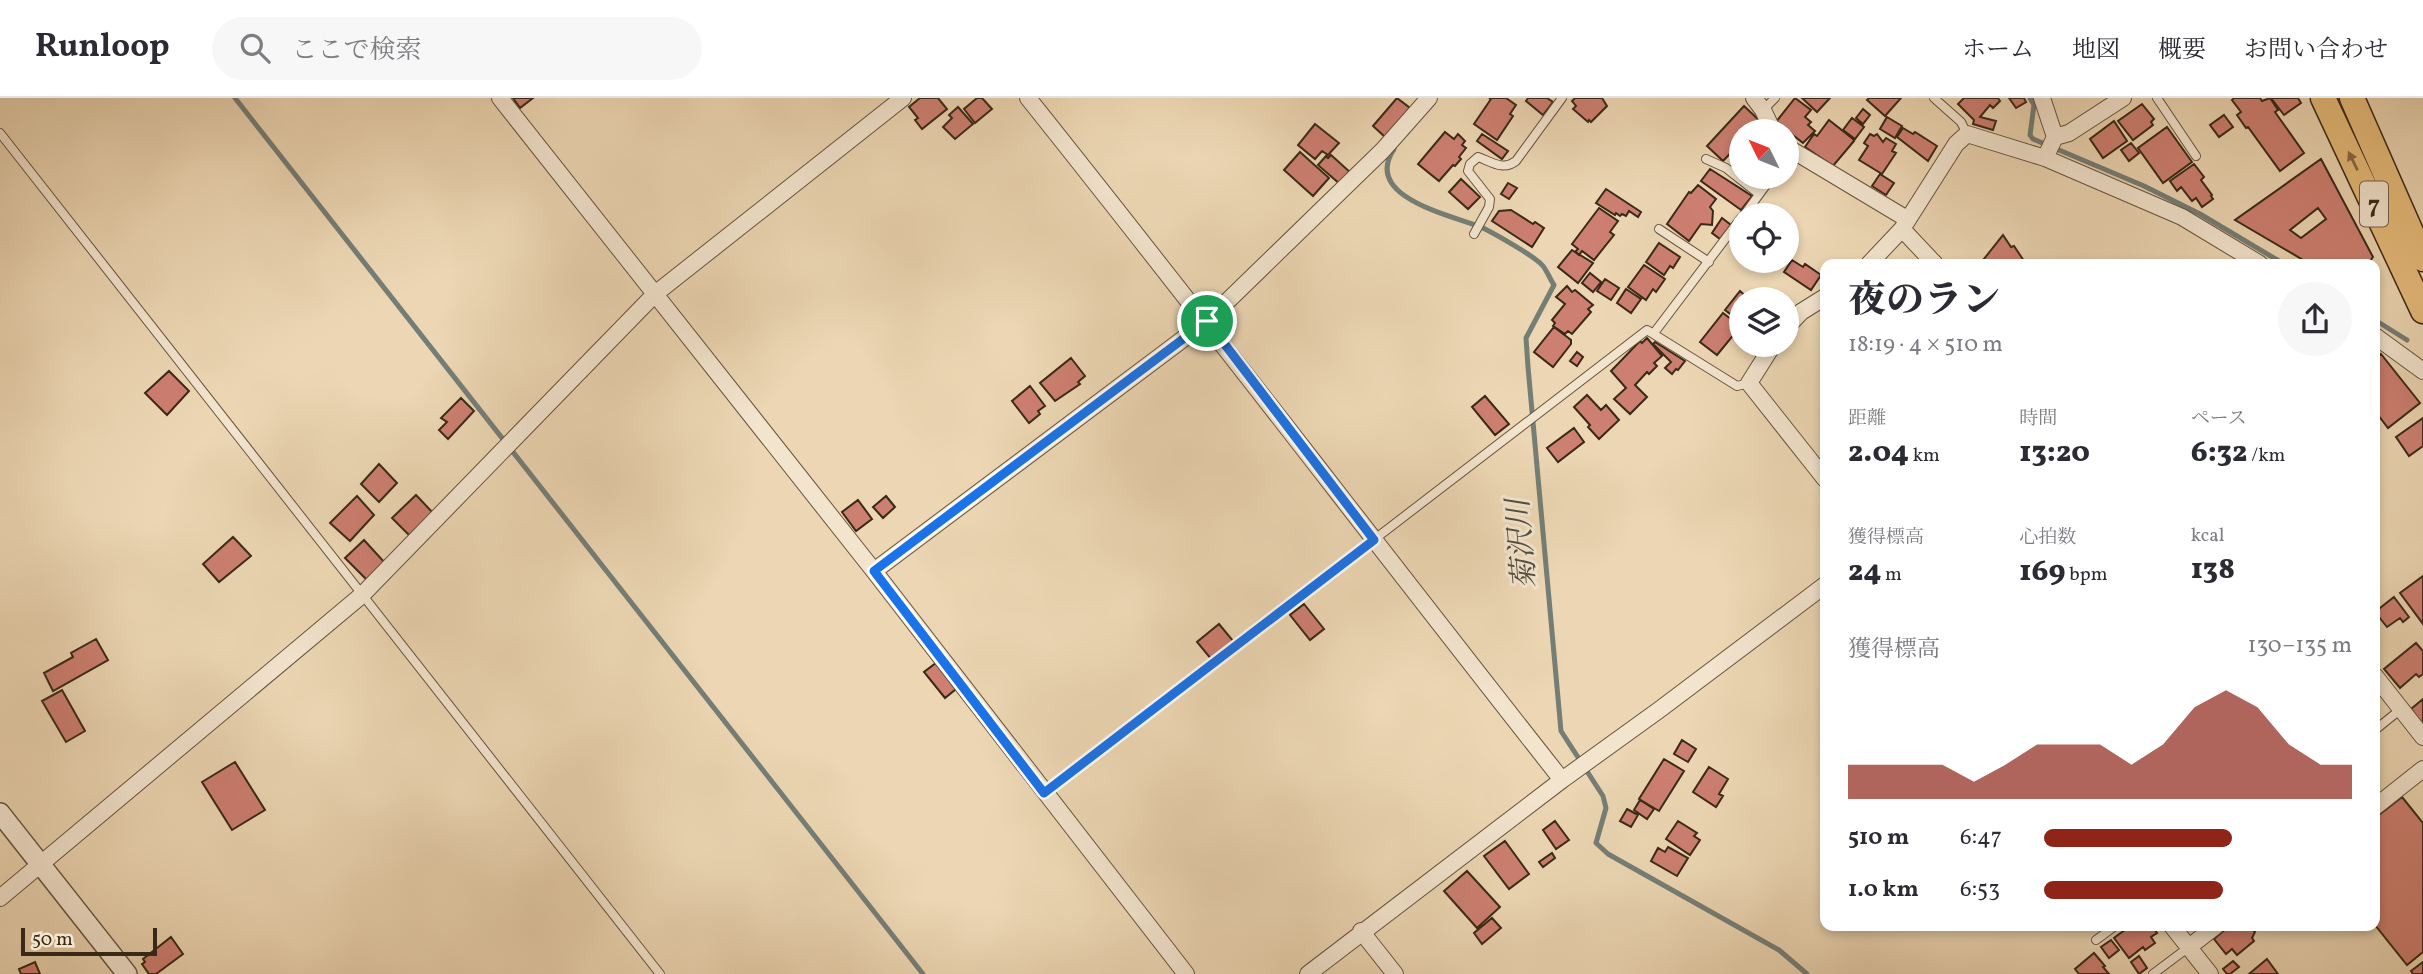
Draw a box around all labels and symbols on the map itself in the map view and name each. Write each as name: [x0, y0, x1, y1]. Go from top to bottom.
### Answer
north arrow: [1729, 119, 1799, 189]
one-way arrow: [2347, 151, 2358, 171]
road number: 7: [2360, 181, 2388, 226]
pin: [1177, 291, 1237, 351]
water label: 菊沢川: [1498, 494, 1548, 590]
scale bar: [21, 925, 158, 957]

